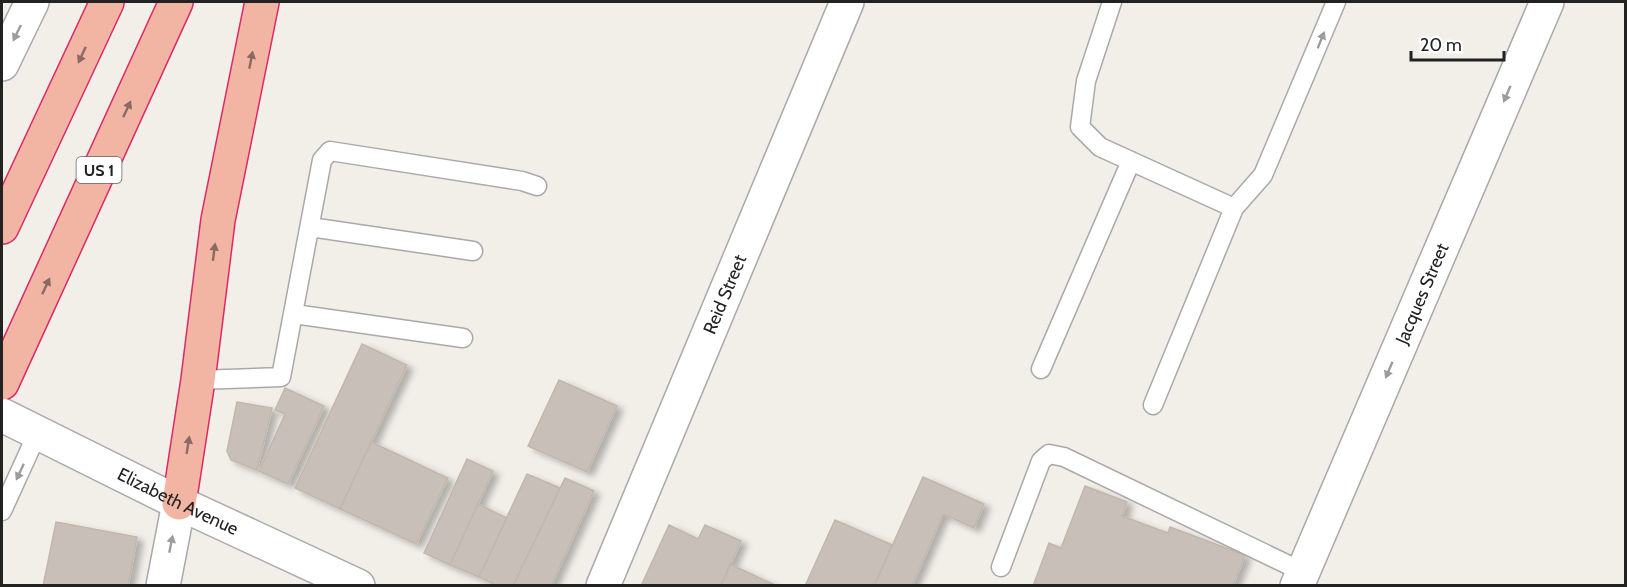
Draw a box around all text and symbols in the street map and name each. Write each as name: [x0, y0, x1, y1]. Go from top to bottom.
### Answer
one-way arrow: [12, 24, 21, 41]
scale bar: [1411, 24, 1504, 62]
one-way arrow: [1317, 31, 1326, 49]
text: 20 m: [1420, 34, 1462, 56]
one-way arrow: [77, 46, 87, 64]
one-way arrow: [246, 51, 256, 69]
one-way arrow: [1502, 85, 1511, 103]
one-way arrow: [123, 100, 132, 117]
road number: US 1: [76, 157, 122, 183]
street label: Jacques Street: [1390, 240, 1453, 348]
one-way arrow: [210, 242, 219, 261]
street label: Reid Street: [698, 251, 751, 337]
one-way arrow: [42, 278, 51, 295]
one-way arrow: [1384, 361, 1394, 379]
one-way arrow: [184, 435, 193, 454]
one-way arrow: [15, 463, 24, 480]
street label: Elizabeth Avenue: [114, 463, 242, 540]
one-way arrow: [167, 534, 176, 553]

